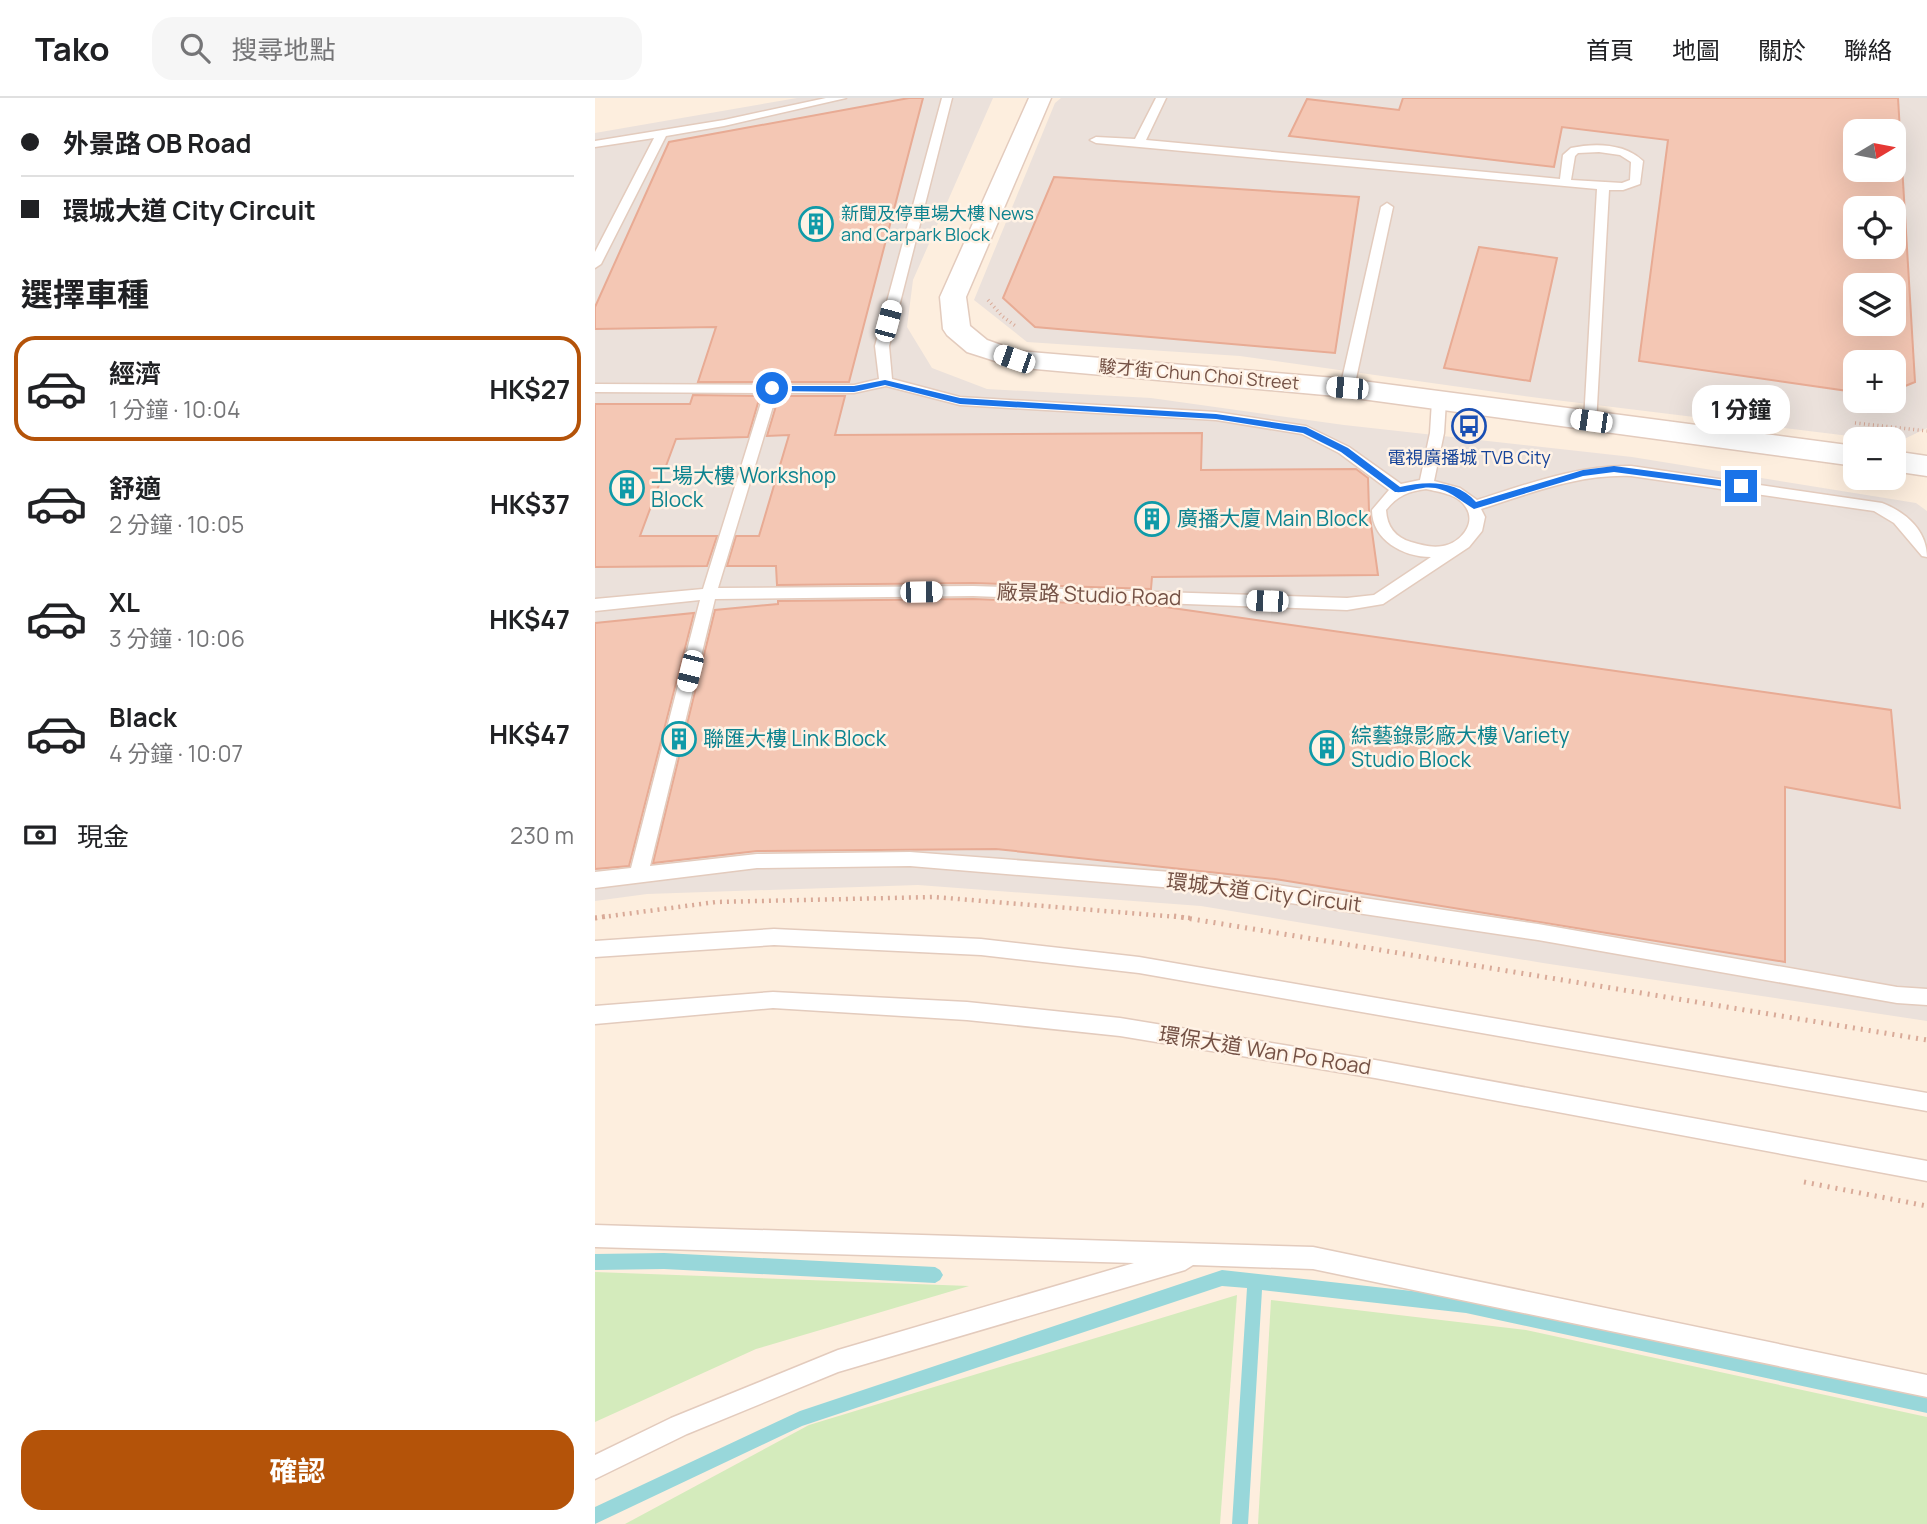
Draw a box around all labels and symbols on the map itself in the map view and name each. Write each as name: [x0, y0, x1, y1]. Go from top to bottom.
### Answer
north arrow: [1843, 119, 1906, 182]
place label: 新聞及停車場大樓 News and Carpark Block: [841, 201, 1034, 246]
building icon: 新聞及停車場大樓 News and Carpark Block: [797, 205, 835, 243]
car: [873, 298, 904, 344]
car: [991, 342, 1038, 376]
street label: 駿才街 Chun Choi Street: [1098, 353, 1300, 395]
route start: [756, 372, 788, 404]
car: [1326, 376, 1369, 400]
callout: 1 分鐘: [1692, 384, 1790, 434]
bus stop icon: 電視廣播城 TVB City: [1450, 407, 1488, 445]
car: [1569, 408, 1614, 434]
place label: 電視廣播城 TVB City: [1387, 445, 1551, 469]
place label: 工場大樓 Workshop Block: [651, 461, 836, 513]
building icon: 工場大樓 Workshop Block: [608, 469, 646, 507]
route end: [1725, 470, 1757, 502]
building icon: 廣播大廈 Main Block: [1133, 500, 1171, 538]
place label: 廣播大廈 Main Block: [1177, 504, 1369, 532]
street label: 廠景路 Studio Road: [996, 577, 1182, 611]
car: [900, 581, 943, 603]
car: [1246, 590, 1289, 612]
car: [675, 648, 706, 694]
building icon: 聯匯大樓 Link Block: [660, 720, 698, 758]
place label: 綜藝錄影廠大樓 Variety Studio Block: [1351, 721, 1570, 773]
place label: 聯匯大樓 Link Block: [703, 724, 887, 752]
building icon: 綜藝錄影廠大樓 Variety Studio Block: [1308, 729, 1346, 767]
street label: 環城大道 City Circuit: [1165, 866, 1363, 918]
street label: 環保大道 Wan Po Road: [1157, 1019, 1373, 1081]

